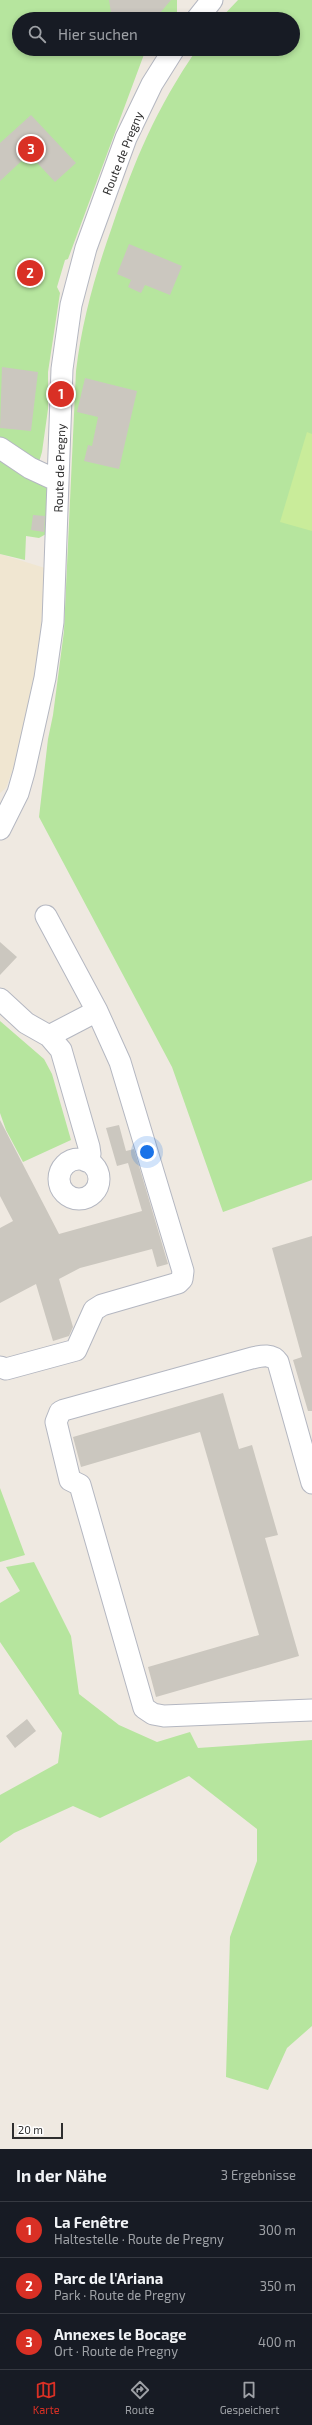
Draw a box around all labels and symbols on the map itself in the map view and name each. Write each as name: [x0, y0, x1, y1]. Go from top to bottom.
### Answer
street label: Route de Pregny: [99, 109, 145, 197]
pin: 3: [18, 134, 44, 164]
pin: 2: [17, 258, 43, 288]
pin: 1: [48, 379, 74, 409]
street label: Route de Pregny: [50, 423, 68, 513]
your location: [137, 1142, 157, 1162]
scale bar: [12, 2121, 63, 2140]

